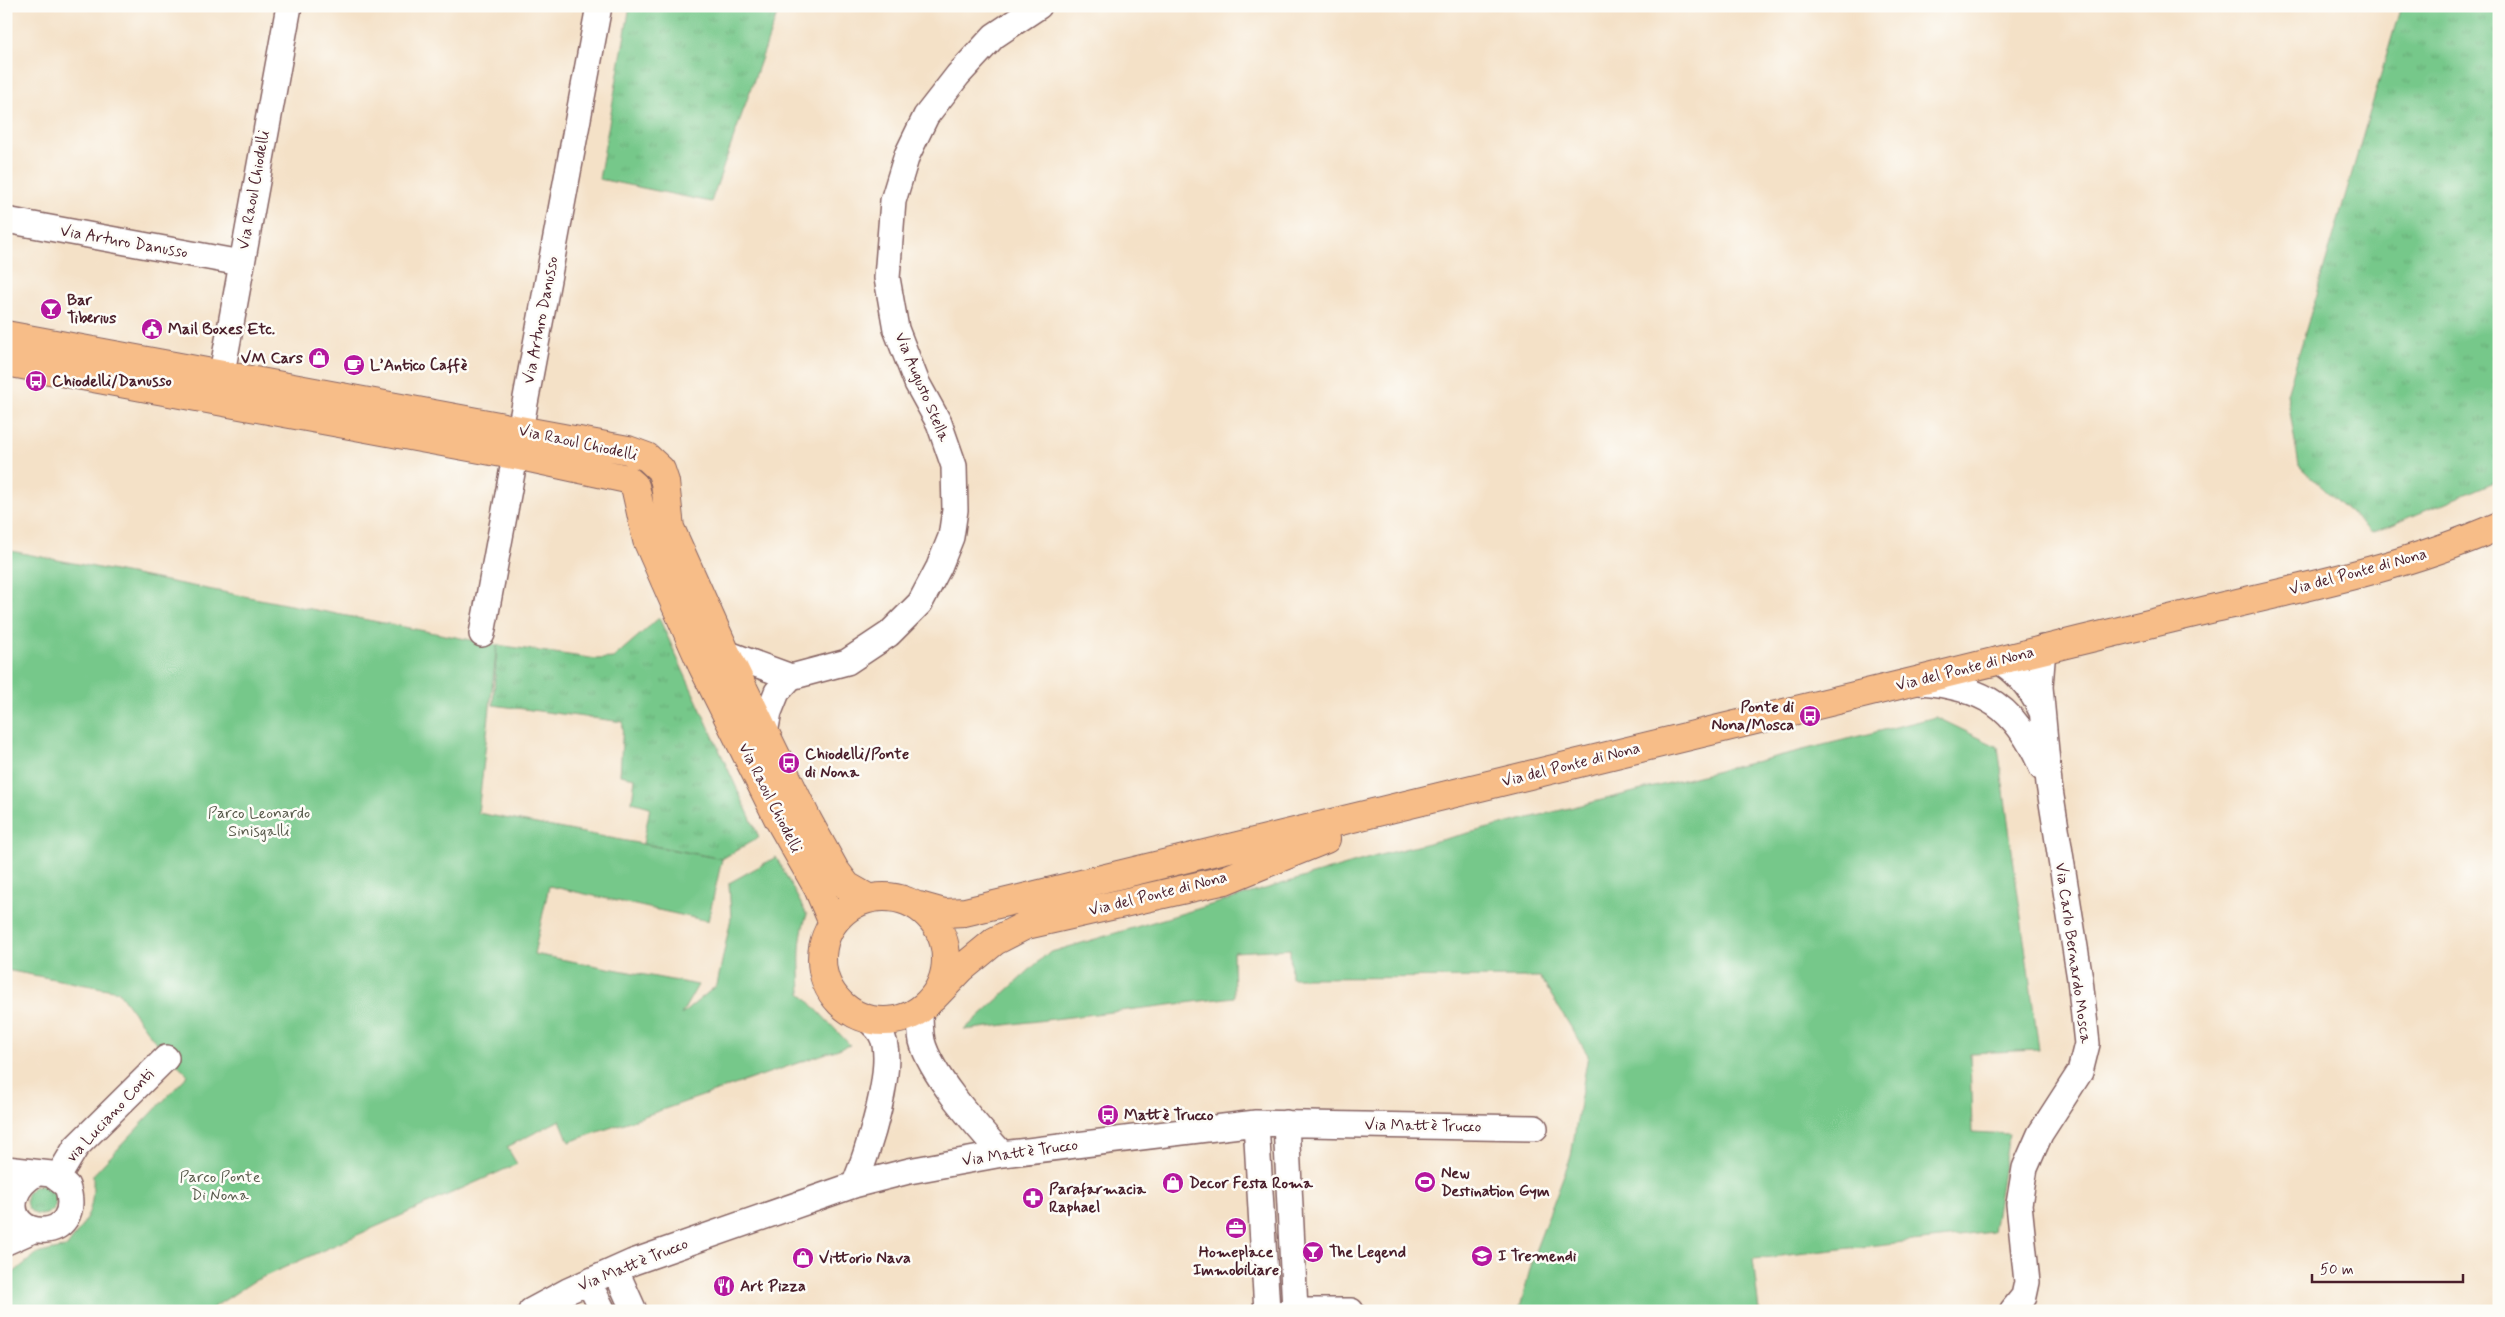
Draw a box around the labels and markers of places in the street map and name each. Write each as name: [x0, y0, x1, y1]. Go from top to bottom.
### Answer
place label: Bar Tiberius: [67, 290, 116, 329]
bar icon: Bar Tiberius: [39, 297, 63, 321]
public building icon: Mail Boxes Etc.: [140, 317, 164, 341]
place label: Mail Boxes Etc.: [168, 319, 275, 340]
shop icon: VM Cars: [307, 346, 331, 370]
place label: VM Cars: [241, 348, 303, 369]
cafe icon: L’Antico Caffè: [342, 353, 366, 377]
place label: L’Antico Caffè: [370, 355, 468, 376]
bus stop icon: Chiodelli/Danusso: [24, 369, 48, 393]
place label: Chiodelli/Danusso: [52, 371, 172, 392]
place label: Ponte di Nona/Mosca: [1712, 697, 1794, 736]
bus stop icon: Ponte di Nona/Mosca: [1798, 704, 1822, 728]
place label: Chiodelli/Ponte di Nona: [805, 744, 909, 783]
bus stop icon: Chiodelli/Ponte di Nona: [777, 751, 801, 775]
bus stop icon: Mattè Trucco: [1096, 1103, 1120, 1127]
place label: Mattè Trucco: [1124, 1105, 1214, 1126]
place label: New Destination Gym: [1441, 1163, 1550, 1202]
sports icon: New Destination Gym: [1413, 1170, 1437, 1194]
shop icon: Decor Festa Roma: [1161, 1171, 1185, 1195]
place label: Decor Festa Roma: [1189, 1173, 1313, 1194]
place label: Parafarmacia Raphael: [1049, 1179, 1146, 1218]
pharmacy icon: Parafarmacia Raphael: [1021, 1186, 1045, 1210]
office icon: Homeplace Immobiliare: [1224, 1216, 1248, 1240]
bar icon: The Legend: [1301, 1240, 1325, 1264]
place label: Homeplace Immobiliare: [1193, 1242, 1279, 1281]
place label: The Legend: [1329, 1242, 1406, 1264]
school or university icon: I Tremendi: [1470, 1244, 1494, 1268]
shop icon: Vittorio Nava: [791, 1246, 815, 1270]
place label: I Tremendi: [1498, 1246, 1577, 1267]
place label: Vittorio Nava: [819, 1248, 911, 1269]
restaurant icon: Art Pizza: [712, 1274, 736, 1298]
place label: Art Pizza: [740, 1276, 806, 1297]

